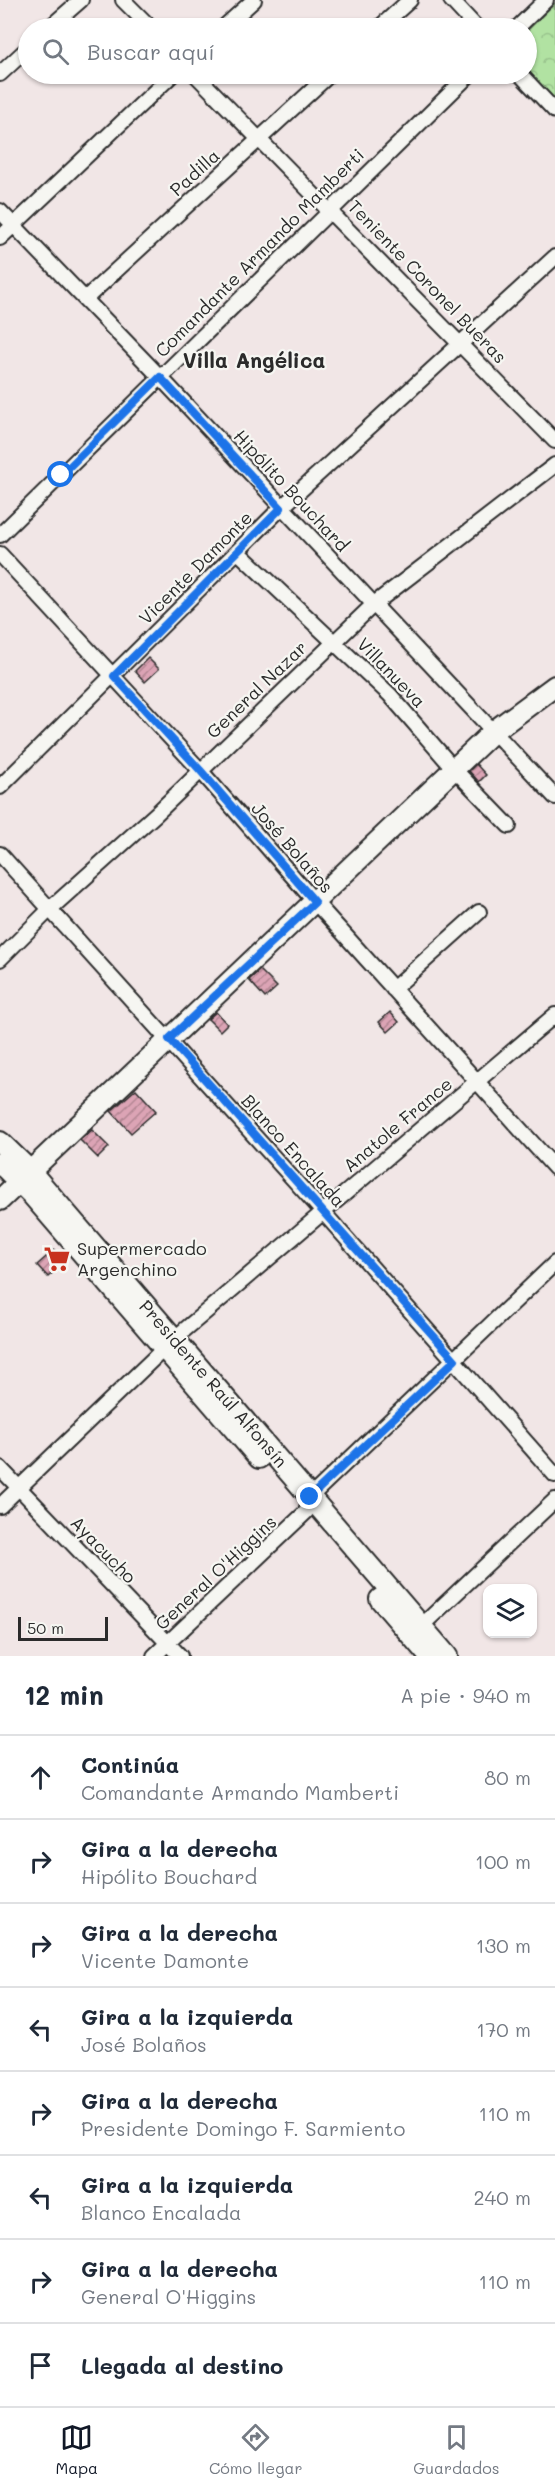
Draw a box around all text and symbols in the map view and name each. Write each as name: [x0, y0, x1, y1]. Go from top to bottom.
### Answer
search box: [18, 18, 537, 84]
icon: search: [39, 35, 72, 68]
text: Buscar aquí: [87, 37, 215, 66]
street label: Comandante Armando Mamberti: [150, 143, 369, 362]
street label: Padilla: [164, 143, 224, 201]
street label: Teniente Coronel Bueras: [343, 194, 512, 368]
district label: Villa Angélica: [183, 346, 325, 373]
street label: Hipólito Bouchard: [229, 424, 355, 557]
route start: [47, 461, 73, 487]
street label: Vicente Damonte: [133, 505, 257, 629]
street label: Villanueva: [352, 632, 431, 713]
street label: General Nazar: [201, 635, 312, 743]
street label: José Bolaños: [247, 797, 339, 898]
street label: Anatole France: [338, 1071, 457, 1177]
street label: Blanco Encalada: [237, 1089, 351, 1212]
place label: Supermercado Argenchino: [77, 1236, 207, 1281]
supermarket icon: Supermercado Argenchino: [42, 1244, 72, 1274]
street label: Presidente Raúl Alfonsín: [134, 1294, 293, 1472]
route end: [296, 1483, 322, 1509]
street label: Ayacucho: [66, 1510, 142, 1588]
street label: General O'Higgins: [149, 1510, 281, 1635]
map controls: [483, 1584, 537, 1638]
button: layers: [483, 1584, 537, 1638]
scale bar: [18, 1614, 108, 1642]
text: 50 m: [27, 1617, 64, 1638]
text: 12 min: [24, 1678, 104, 1712]
text: A pie · 940 m: [400, 1682, 531, 1708]
text: Continúa: [81, 1750, 179, 1779]
icon: ahead: [24, 1761, 57, 1794]
text: 80 m: [484, 1764, 531, 1790]
text: Comandante Armando Mamberti: [81, 1779, 399, 1805]
text: Gira a la derecha: [81, 1834, 278, 1863]
icon: right: [24, 1845, 57, 1878]
text: 100 m: [475, 1848, 531, 1874]
text: Hipólito Bouchard: [81, 1863, 257, 1889]
text: Gira a la derecha: [81, 1918, 278, 1947]
icon: right: [24, 1929, 57, 1962]
text: 130 m: [476, 1932, 531, 1958]
text: Vicente Damonte: [81, 1947, 249, 1973]
text: Gira a la izquierda: [81, 2002, 293, 2031]
icon: left: [24, 2013, 57, 2046]
text: 170 m: [476, 2016, 531, 2042]
text: José Bolaños: [81, 2031, 207, 2057]
text: Gira a la derecha: [81, 2086, 278, 2115]
icon: right: [24, 2097, 57, 2130]
text: 110 m: [478, 2100, 531, 2126]
text: Presidente Domingo F. Sarmiento: [81, 2115, 405, 2141]
text: Gira a la izquierda: [81, 2170, 293, 2199]
icon: left: [24, 2181, 57, 2214]
text: 240 m: [473, 2184, 531, 2210]
text: Blanco Encalada: [81, 2199, 241, 2225]
text: Gira a la derecha: [81, 2254, 278, 2283]
icon: right: [24, 2265, 57, 2298]
text: 110 m: [478, 2268, 531, 2294]
text: General O'Higgins: [81, 2283, 256, 2309]
icon: arrive: [24, 2349, 57, 2382]
text: Llegada al destino: [81, 2351, 283, 2380]
tab: Mapa: [55, 2421, 98, 2478]
tab: Cómo llegar: [209, 2421, 302, 2478]
tab: Guardados: [413, 2421, 500, 2478]

